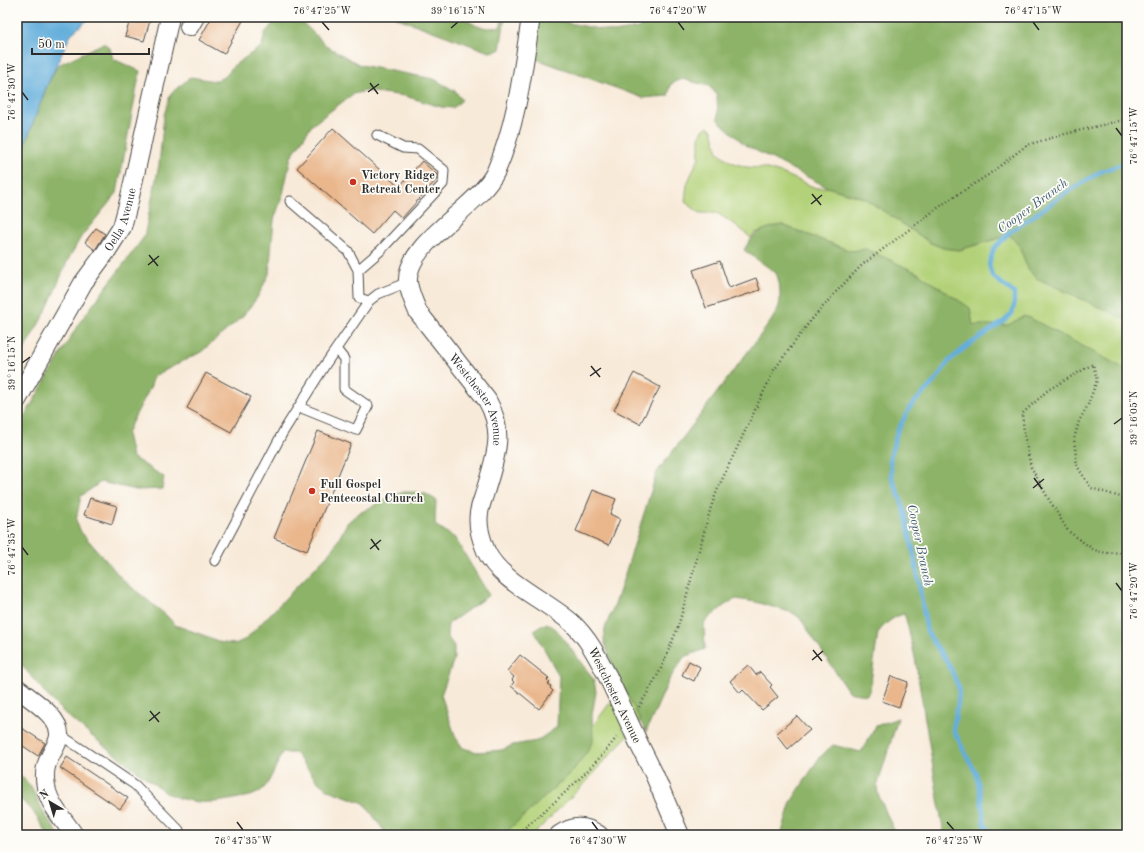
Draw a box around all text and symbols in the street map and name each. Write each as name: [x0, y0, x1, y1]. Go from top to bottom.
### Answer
text: 76°47'25"W: [293, 6, 351, 16]
text: 39°16'15"N: [431, 6, 486, 16]
text: 76°47'20"W: [649, 6, 707, 16]
text: 76°47'15"W: [1004, 6, 1062, 16]
scale bar: [32, 30, 149, 56]
text: 50 m: [38, 38, 65, 51]
text: 76°47'30"W: [7, 63, 17, 121]
text: 76°47'15"W: [1129, 107, 1139, 165]
place label: Victory Ridge Retreat Center: [361, 170, 440, 196]
water label: Cooper Branch: [995, 176, 1071, 236]
marker: Victory Ridge Retreat Center: [348, 177, 358, 187]
street label: Oella Avenue: [103, 186, 139, 254]
text: 39°16'15"N: [7, 335, 17, 390]
street label: Westchester Avenue: [446, 352, 502, 447]
text: 39°16'05"N: [1129, 390, 1139, 445]
place label: Full Gospel Pentecostal Church: [320, 479, 424, 505]
marker: Full Gospel Pentecostal Church: [307, 486, 317, 496]
water label: Cooper Branch: [905, 503, 935, 588]
text: 76°47'35"W: [7, 518, 17, 576]
text: 76°47'20"W: [1129, 562, 1139, 620]
street label: Westchester Avenue: [586, 646, 643, 746]
north arrow: [30, 782, 70, 822]
text: N: [38, 788, 52, 802]
text: 76°47'35"W: [214, 836, 272, 846]
text: 76°47'30"W: [569, 836, 627, 846]
text: 76°47'25"W: [925, 836, 983, 846]

